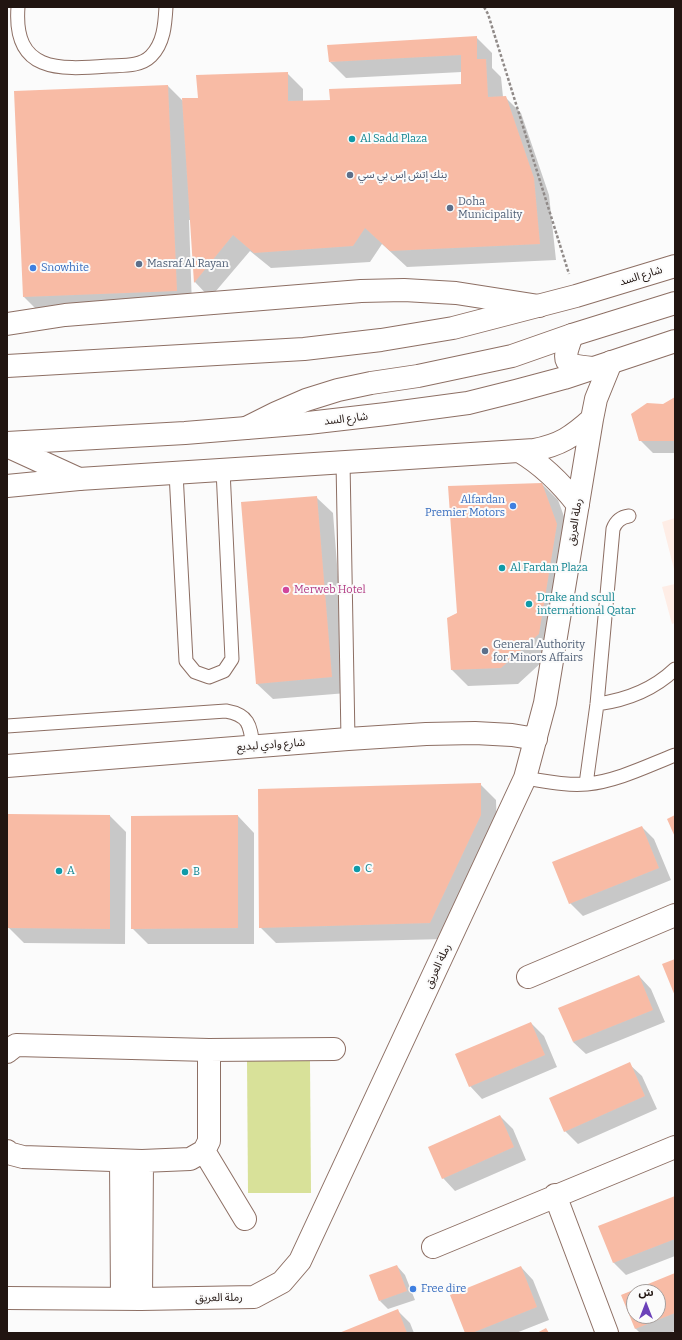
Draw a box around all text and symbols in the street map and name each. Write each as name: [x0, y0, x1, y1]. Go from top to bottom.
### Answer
place label: Al Sadd Plaza: [360, 132, 427, 146]
marker: Al Sadd Plaza: [347, 134, 357, 144]
place label: بنك إتش إس بي سي: [358, 168, 447, 182]
marker: بنك إتش إس بي سي: [345, 170, 355, 180]
place label: Doha Municipality: [458, 195, 522, 221]
marker: Doha Municipality: [445, 203, 455, 213]
place label: Masraf Al Rayan: [147, 257, 229, 271]
marker: Masraf Al Rayan: [134, 259, 144, 269]
place label: Snowhite: [41, 261, 89, 275]
marker: Snowhite: [28, 263, 38, 273]
street label: شارع السد: [618, 263, 664, 289]
street label: شارع السد: [323, 410, 369, 428]
place label: Alfardan Premier Motors: [425, 493, 505, 519]
street label: رملة العريق: [565, 497, 585, 547]
marker: Alfardan Premier Motors: [508, 501, 518, 511]
place label: Al Fardan Plaza: [510, 561, 588, 575]
marker: Al Fardan Plaza: [497, 563, 507, 573]
place label: Merweb Hotel: [294, 583, 366, 597]
marker: Merweb Hotel: [281, 585, 291, 595]
place label: Drake and scull international Qatar: [537, 591, 636, 617]
marker: Drake and scull international Qatar: [524, 599, 534, 609]
place label: General Authority for Minors Affairs: [493, 638, 585, 664]
marker: General Authority for Minors Affairs: [480, 646, 490, 656]
street label: شارع وادي لبديع: [236, 736, 306, 754]
place label: C: [365, 862, 372, 876]
place label: A: [67, 864, 75, 878]
marker: C: [352, 864, 362, 874]
place label: B: [193, 865, 200, 879]
marker: A: [54, 866, 64, 876]
marker: B: [180, 867, 190, 877]
street label: رملة العريق: [422, 942, 454, 990]
place label: Free dire: [421, 1282, 466, 1296]
marker: Free dire: [408, 1284, 418, 1294]
north arrow: [626, 1284, 666, 1324]
text: ش: [638, 1286, 654, 1299]
street label: رملة العريق: [195, 1291, 243, 1305]

